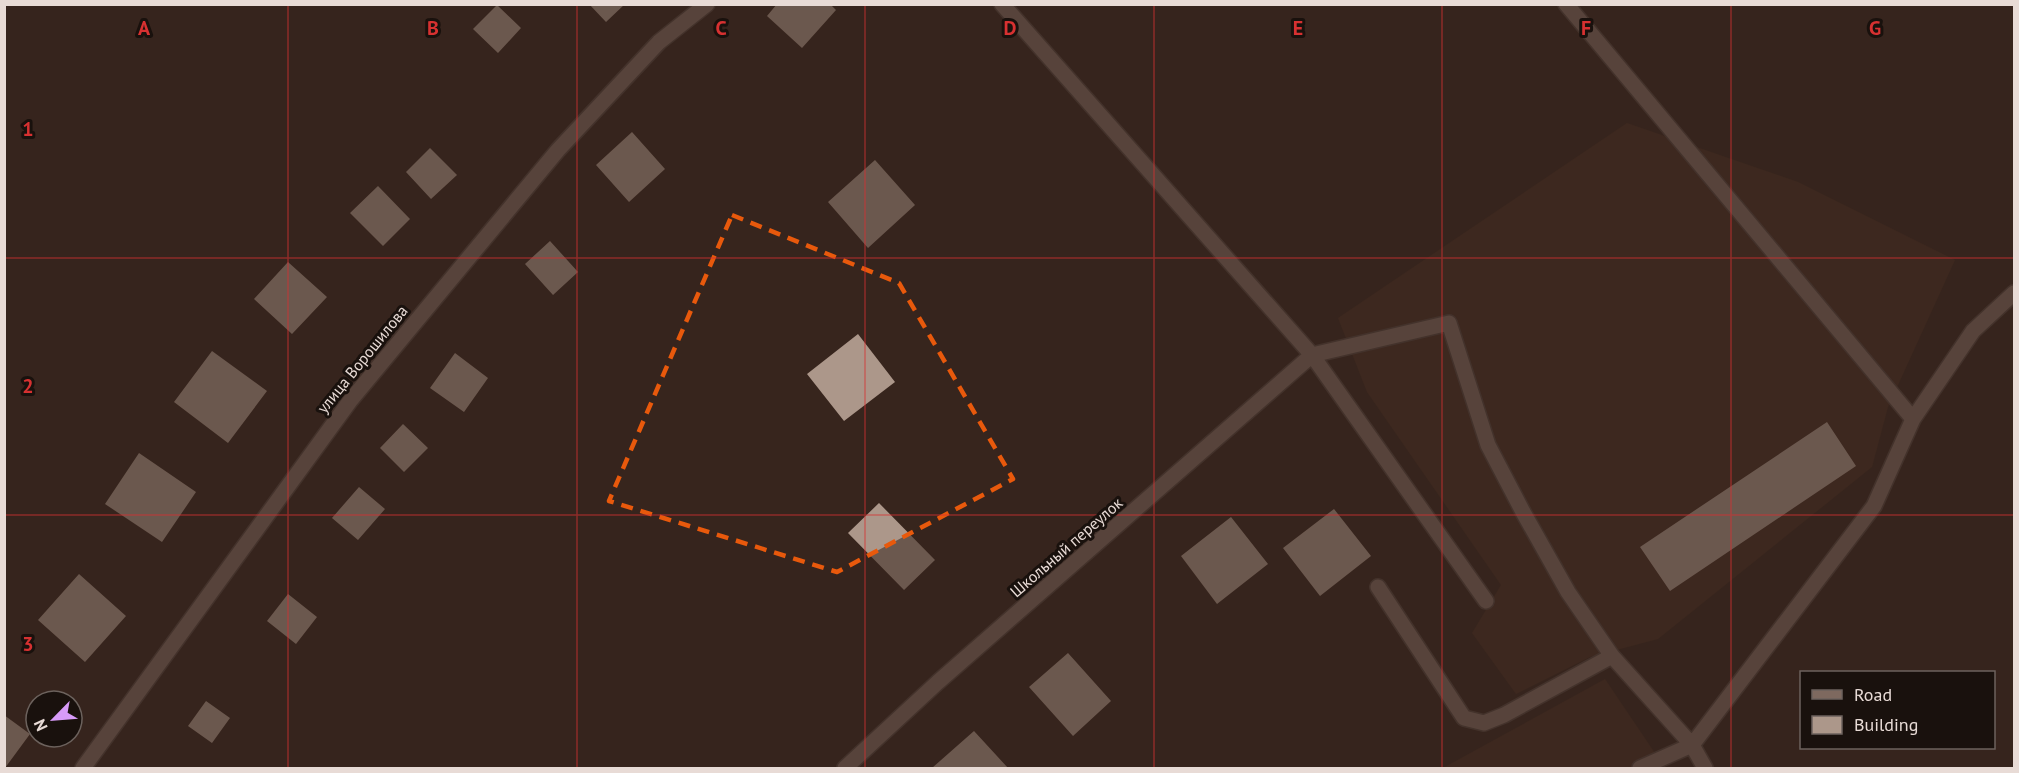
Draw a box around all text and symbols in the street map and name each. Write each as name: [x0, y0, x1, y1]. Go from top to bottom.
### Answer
text: A: [138, 15, 151, 41]
text: B: [427, 15, 439, 41]
text: C: [715, 15, 727, 41]
text: D: [1004, 15, 1017, 41]
text: E: [1293, 15, 1303, 41]
text: F: [1581, 15, 1591, 41]
text: G: [1869, 15, 1881, 41]
text: 1: [22, 116, 34, 142]
street label: улица Ворошилова: [312, 301, 412, 417]
text: 2: [22, 373, 34, 399]
street label: Школьный переулок: [1006, 493, 1127, 601]
text: 3: [22, 631, 34, 657]
legend: [1800, 671, 1995, 749]
text: Road: [1854, 683, 1892, 706]
north arrow: [24, 689, 84, 749]
text: Building: [1854, 713, 1918, 736]
text: N: [29, 716, 52, 734]

